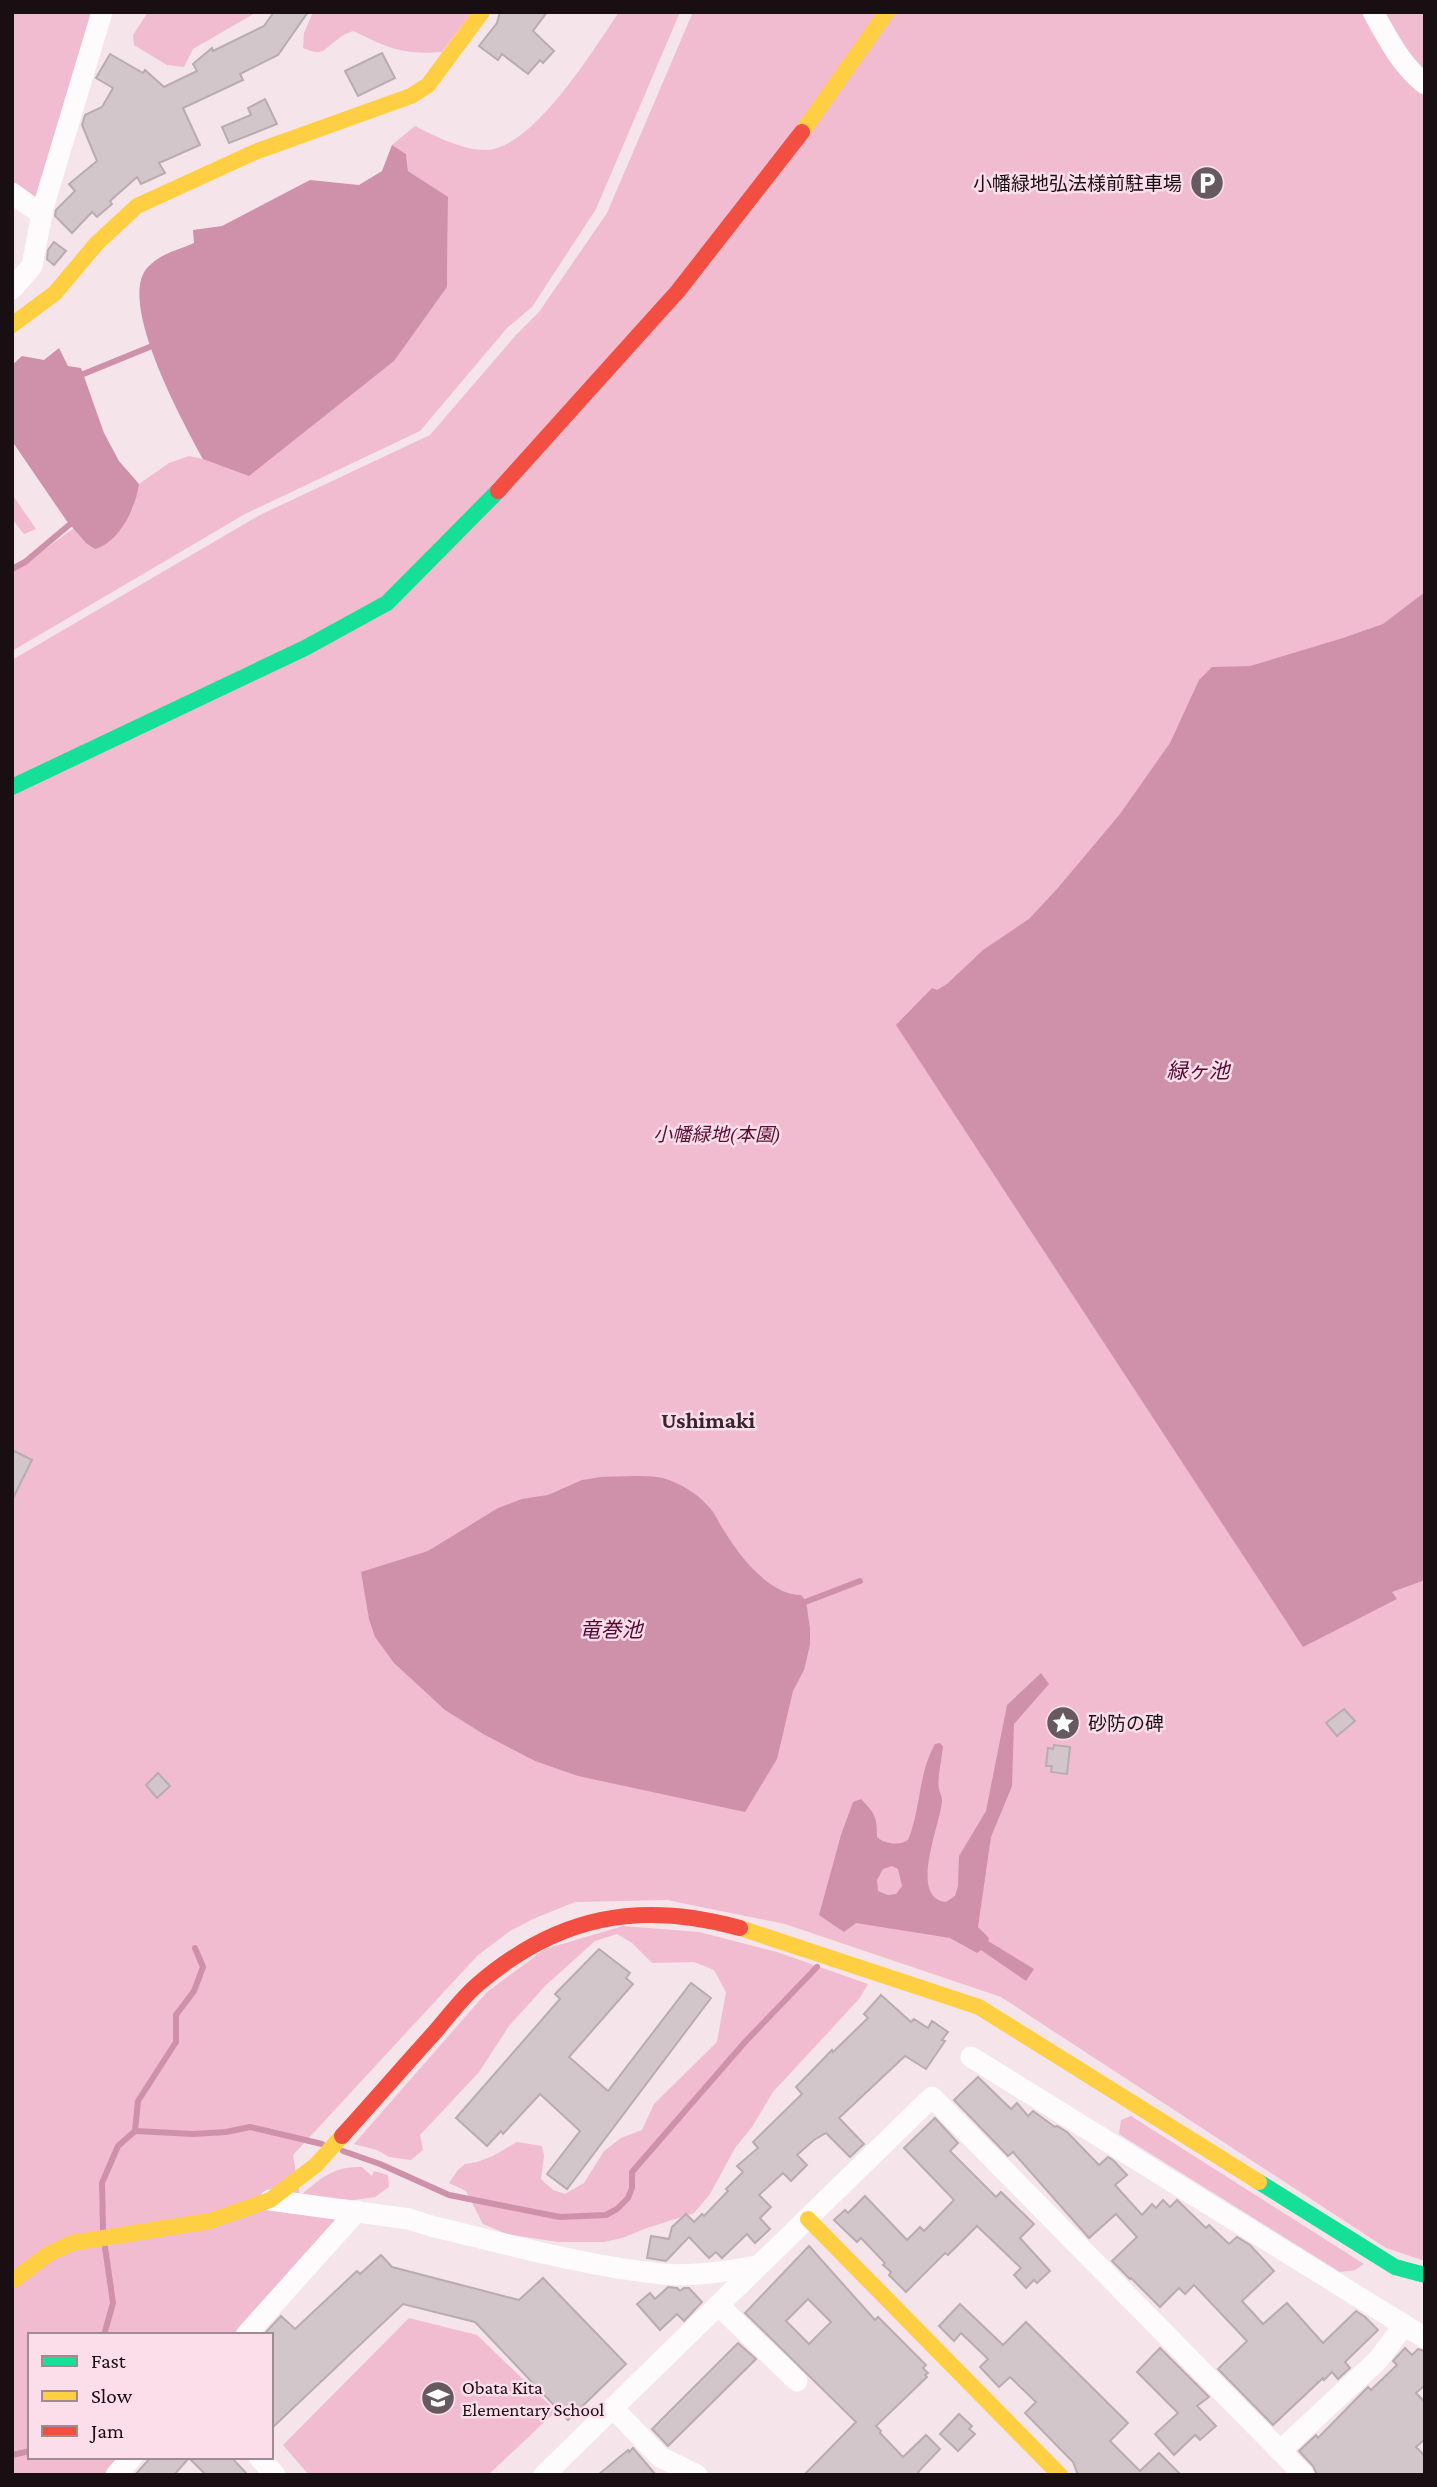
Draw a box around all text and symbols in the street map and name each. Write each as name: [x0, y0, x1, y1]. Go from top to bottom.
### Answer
parking icon: 小幡緑地弘法様前駐車場: [1188, 164, 1226, 202]
place label: 小幡緑地弘法様前駐車場: [973, 173, 1182, 194]
water label: 緑ヶ池: [1167, 1059, 1231, 1083]
park label: 小幡緑地(本園): [653, 1124, 781, 1146]
district label: Ushimaki: [661, 1407, 755, 1433]
water label: 竜巻池: [580, 1618, 644, 1642]
place icon: 砂防の碑: [1044, 1704, 1082, 1742]
place label: 砂防の碑: [1088, 1713, 1164, 1734]
legend: [28, 2333, 273, 2459]
text: Fast: [91, 2349, 127, 2373]
place label: Obata Kita Elementary School: [462, 2377, 604, 2420]
school or university icon: Obata Kita Elementary School: [419, 2379, 457, 2417]
text: Slow: [91, 2384, 133, 2408]
text: Jam: [89, 2419, 124, 2443]

